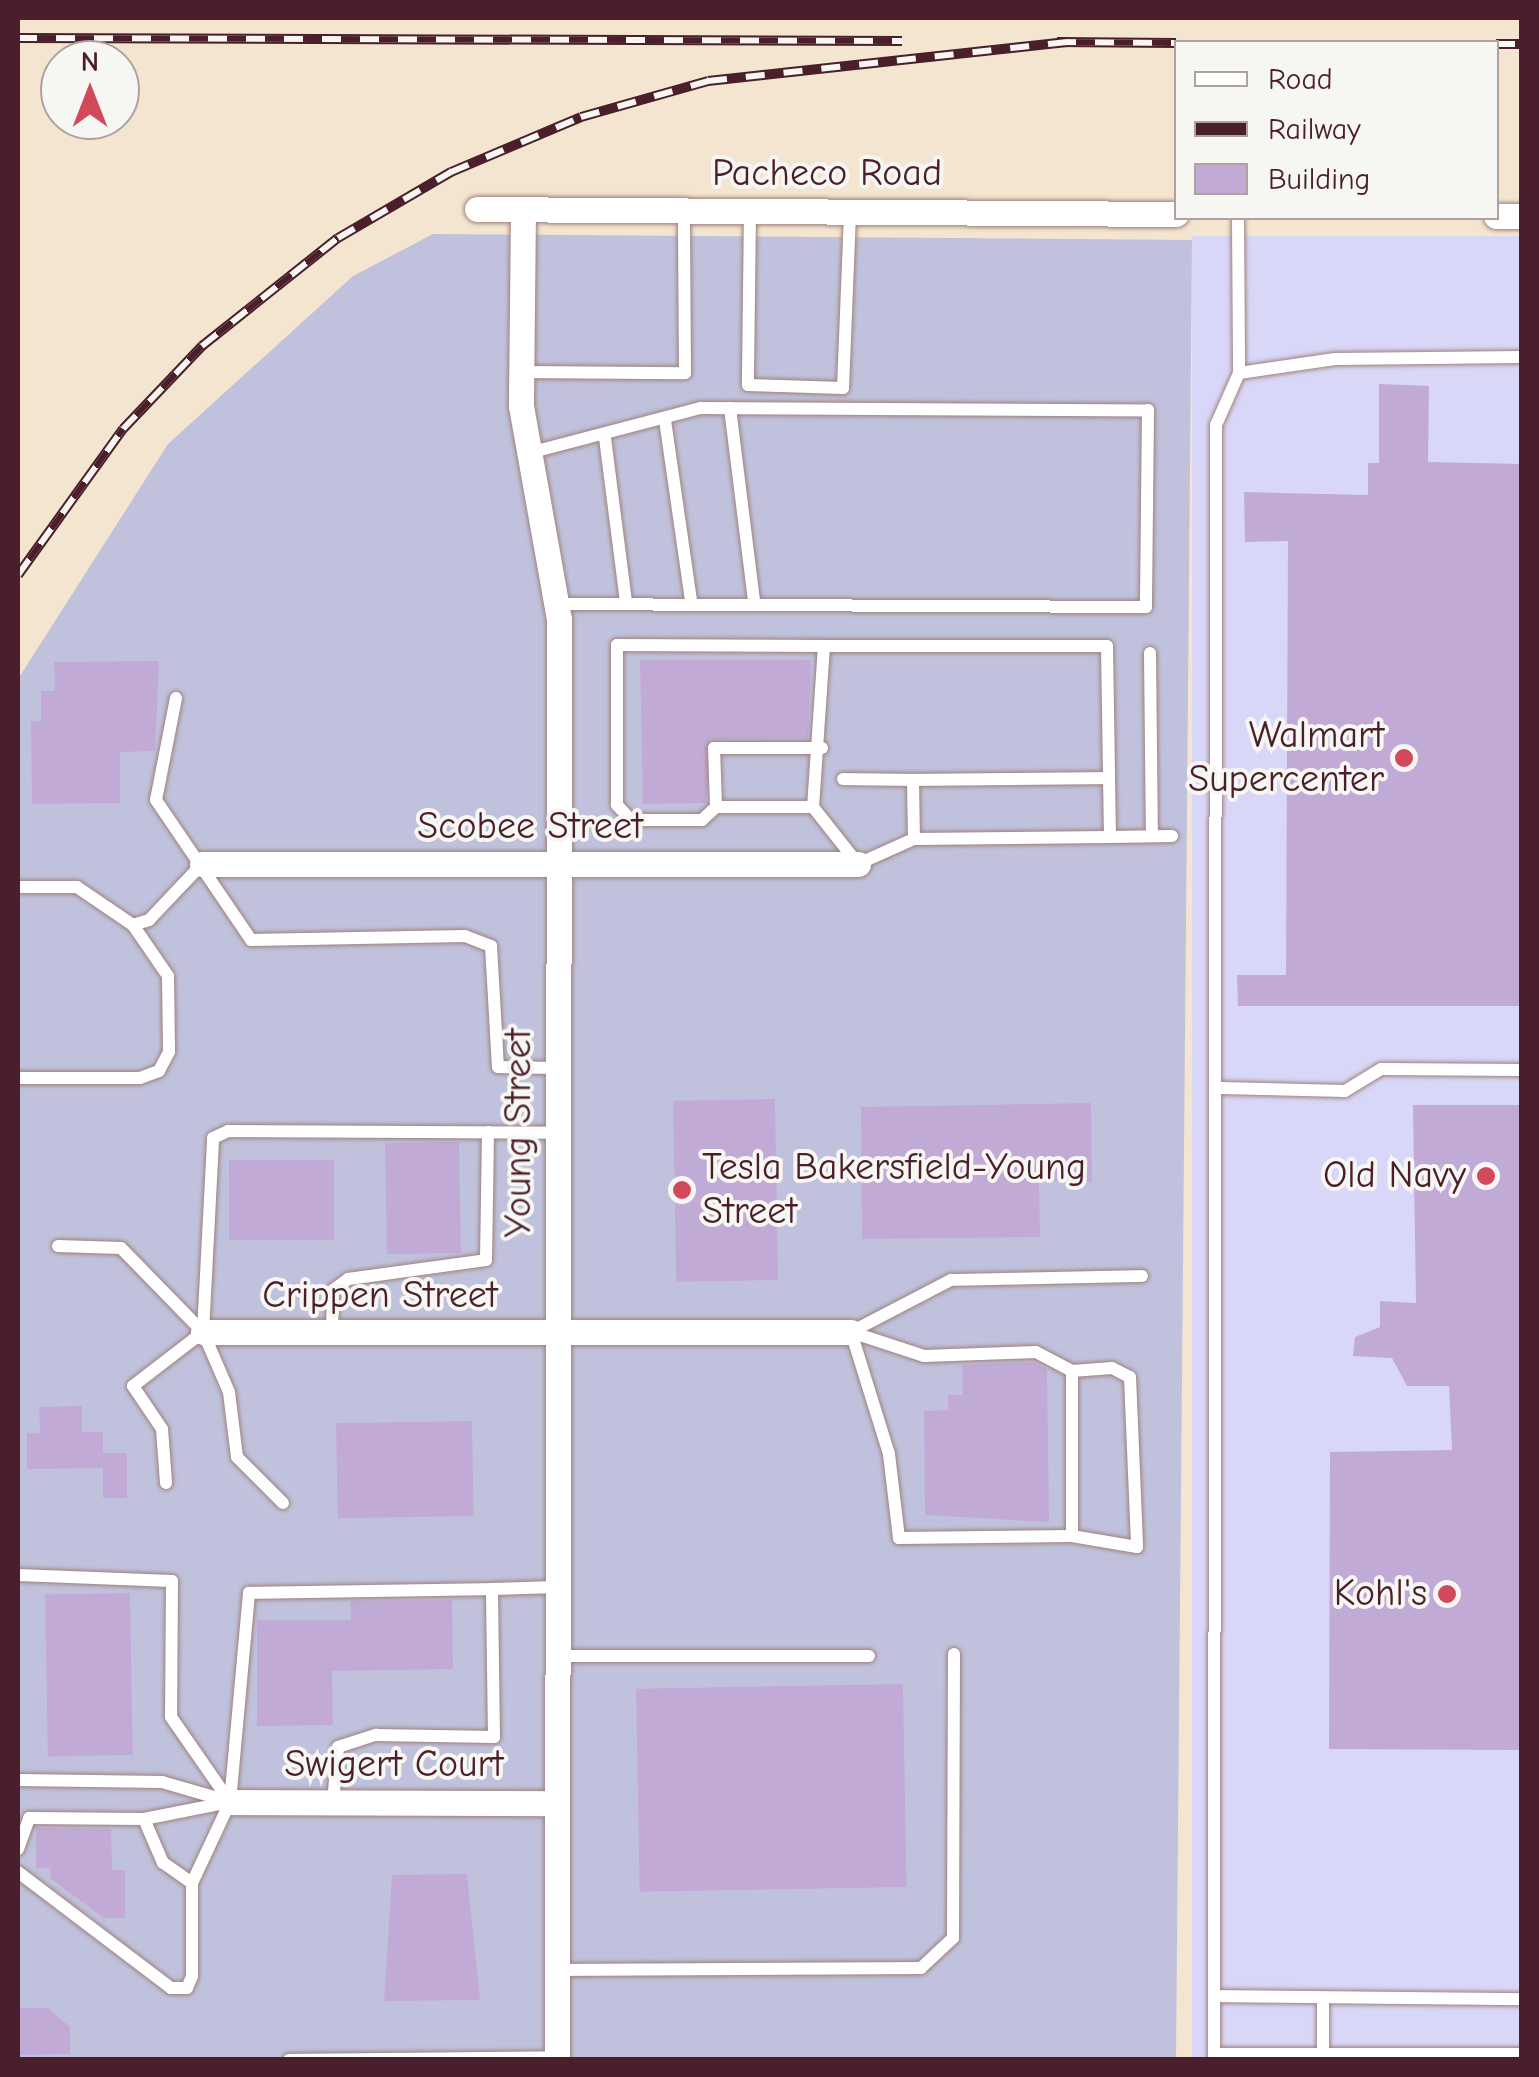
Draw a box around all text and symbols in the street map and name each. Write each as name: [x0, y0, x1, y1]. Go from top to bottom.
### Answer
north arrow: [40, 40, 140, 140]
legend: [1174, 40, 1499, 220]
text: N: [81, 46, 99, 78]
text: Road: [1268, 62, 1333, 97]
text: Railway: [1268, 112, 1361, 147]
street label: Pacheco Road: [712, 151, 942, 197]
text: Building: [1268, 162, 1371, 197]
place label: Walmart Supercenter: [1188, 713, 1384, 802]
marker: Walmart Supercenter: [1393, 747, 1415, 769]
street label: Scobee Street: [417, 804, 643, 850]
street label: Young Street: [496, 1029, 542, 1237]
place label: Tesla Bakersfield-Young Street: [702, 1145, 1086, 1234]
place label: Old Navy: [1323, 1153, 1466, 1199]
marker: Old Navy: [1475, 1165, 1497, 1187]
marker: Tesla Bakersfield-Young Street: [671, 1179, 693, 1201]
street label: Crippen Street: [262, 1273, 498, 1319]
place label: Kohl's: [1334, 1571, 1427, 1617]
marker: Kohl's: [1436, 1583, 1458, 1605]
street label: Swigert Court: [285, 1742, 503, 1788]

